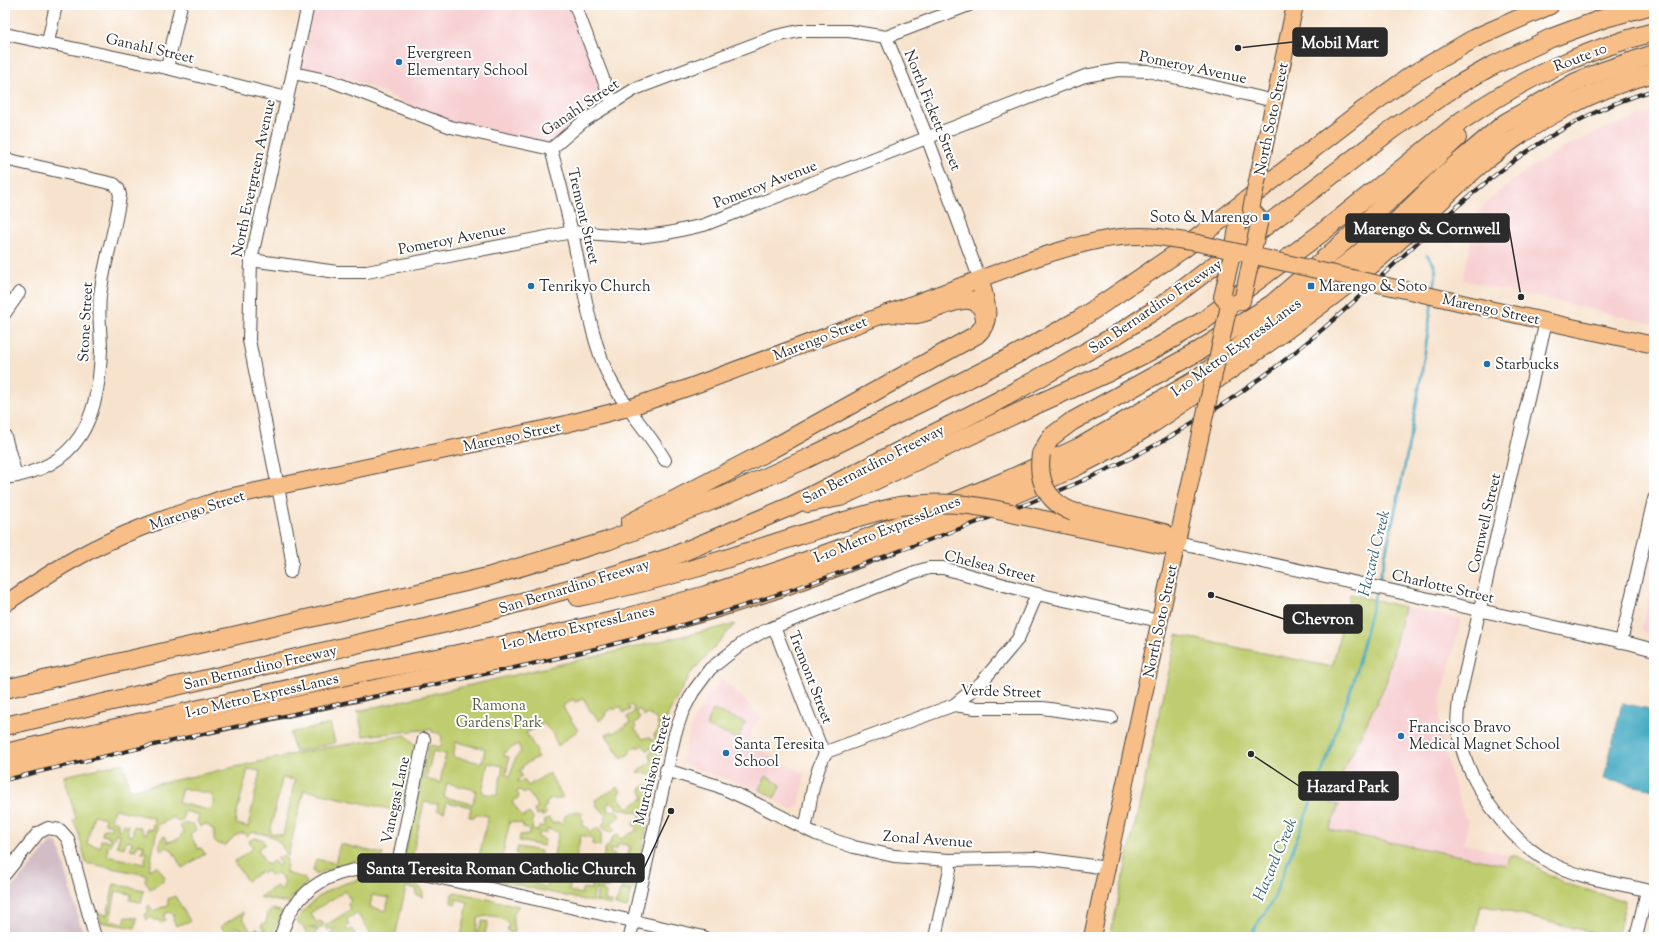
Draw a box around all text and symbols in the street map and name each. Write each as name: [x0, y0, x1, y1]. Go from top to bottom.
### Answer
callout: Mobil Mart: [1293, 28, 1387, 56]
street label: Ganahl Street: [104, 29, 196, 70]
text: Mobil Mart: [1301, 33, 1379, 56]
street label: Route 10: [1551, 39, 1610, 78]
place label: Evergreen Elementary School: [407, 44, 528, 82]
street label: North Fickett Street: [898, 47, 965, 174]
street label: Pomeroy Avenue: [1137, 47, 1248, 90]
marker: Evergreen Elementary School: [394, 57, 404, 67]
street label: North Soto Street: [1250, 61, 1295, 178]
street label: Ganahl Street: [538, 74, 624, 142]
street label: North Evergreen Avenue: [227, 97, 281, 259]
street label: Pomeroy Avenue: [711, 156, 820, 215]
street label: Tremont Street: [561, 166, 604, 266]
place label: Soto & Marengo: [1150, 208, 1258, 229]
marker: Soto & Marengo: [1261, 212, 1271, 222]
callout: Marengo & Cornwell: [1346, 214, 1509, 242]
text: Marengo & Cornwell: [1353, 219, 1501, 242]
street label: Pomeroy Avenue: [397, 220, 508, 261]
street label: San Bernardino Freeway: [1085, 254, 1227, 360]
place label: Tenrikyo Church: [539, 277, 651, 298]
place label: Marengo & Soto: [1319, 277, 1427, 298]
marker: Tenrikyo Church: [526, 281, 536, 291]
marker: Marengo & Soto: [1306, 281, 1316, 291]
street label: Stone Street: [74, 282, 99, 363]
street label: Marengo Street: [1440, 290, 1541, 331]
street label: I-10 Metro ExpressLanes: [1168, 294, 1306, 403]
street label: Marengo Street: [770, 312, 871, 367]
place label: Starbucks: [1495, 355, 1559, 376]
marker: Starbucks: [1482, 359, 1492, 369]
street label: Marengo Street: [462, 417, 563, 458]
street label: San Bernardino Freeway: [799, 420, 949, 510]
street label: Cornwell Street: [1464, 471, 1507, 575]
street label: Marengo Street: [147, 486, 248, 537]
street label: I-10 Metro ExpressLanes: [811, 491, 964, 569]
water label: Hazard Creek: [1354, 508, 1397, 599]
street label: Chelsea Street: [942, 546, 1038, 589]
street label: San Bernardino Freeway: [496, 554, 653, 620]
street label: North Soto Street: [1139, 563, 1184, 680]
street label: Charlotte Street: [1389, 565, 1496, 609]
street label: I-10 Metro ExpressLanes: [500, 601, 657, 656]
callout: Chevron: [1284, 605, 1362, 633]
text: Chevron: [1292, 609, 1355, 632]
street label: Tremont Street: [782, 628, 837, 727]
street label: San Bernardino Freeway: [182, 640, 340, 696]
street label: I-10 Metro ExpressLanes: [184, 669, 341, 724]
street label: Verde Street: [960, 681, 1042, 704]
park label: Ramona Gardens Park: [456, 696, 542, 734]
street label: Murchison Street: [630, 713, 677, 827]
place label: Francisco Bravo Medical Magnet School: [1409, 718, 1560, 756]
marker: Francisco Bravo Medical Magnet School: [1396, 731, 1406, 741]
place label: Santa Teresita School: [734, 735, 825, 773]
marker: Santa Teresita School: [721, 748, 731, 758]
street label: Vanegas Lane: [377, 755, 416, 846]
callout: Hazard Park: [1299, 772, 1398, 800]
text: Hazard Park: [1307, 777, 1389, 800]
water label: Hazard Creek: [1249, 815, 1304, 905]
street label: Zonal Avenue: [882, 827, 973, 854]
callout: Santa Teresita Roman Catholic Church: [358, 854, 644, 882]
text: Santa Teresita Roman Catholic Church: [366, 859, 637, 882]

